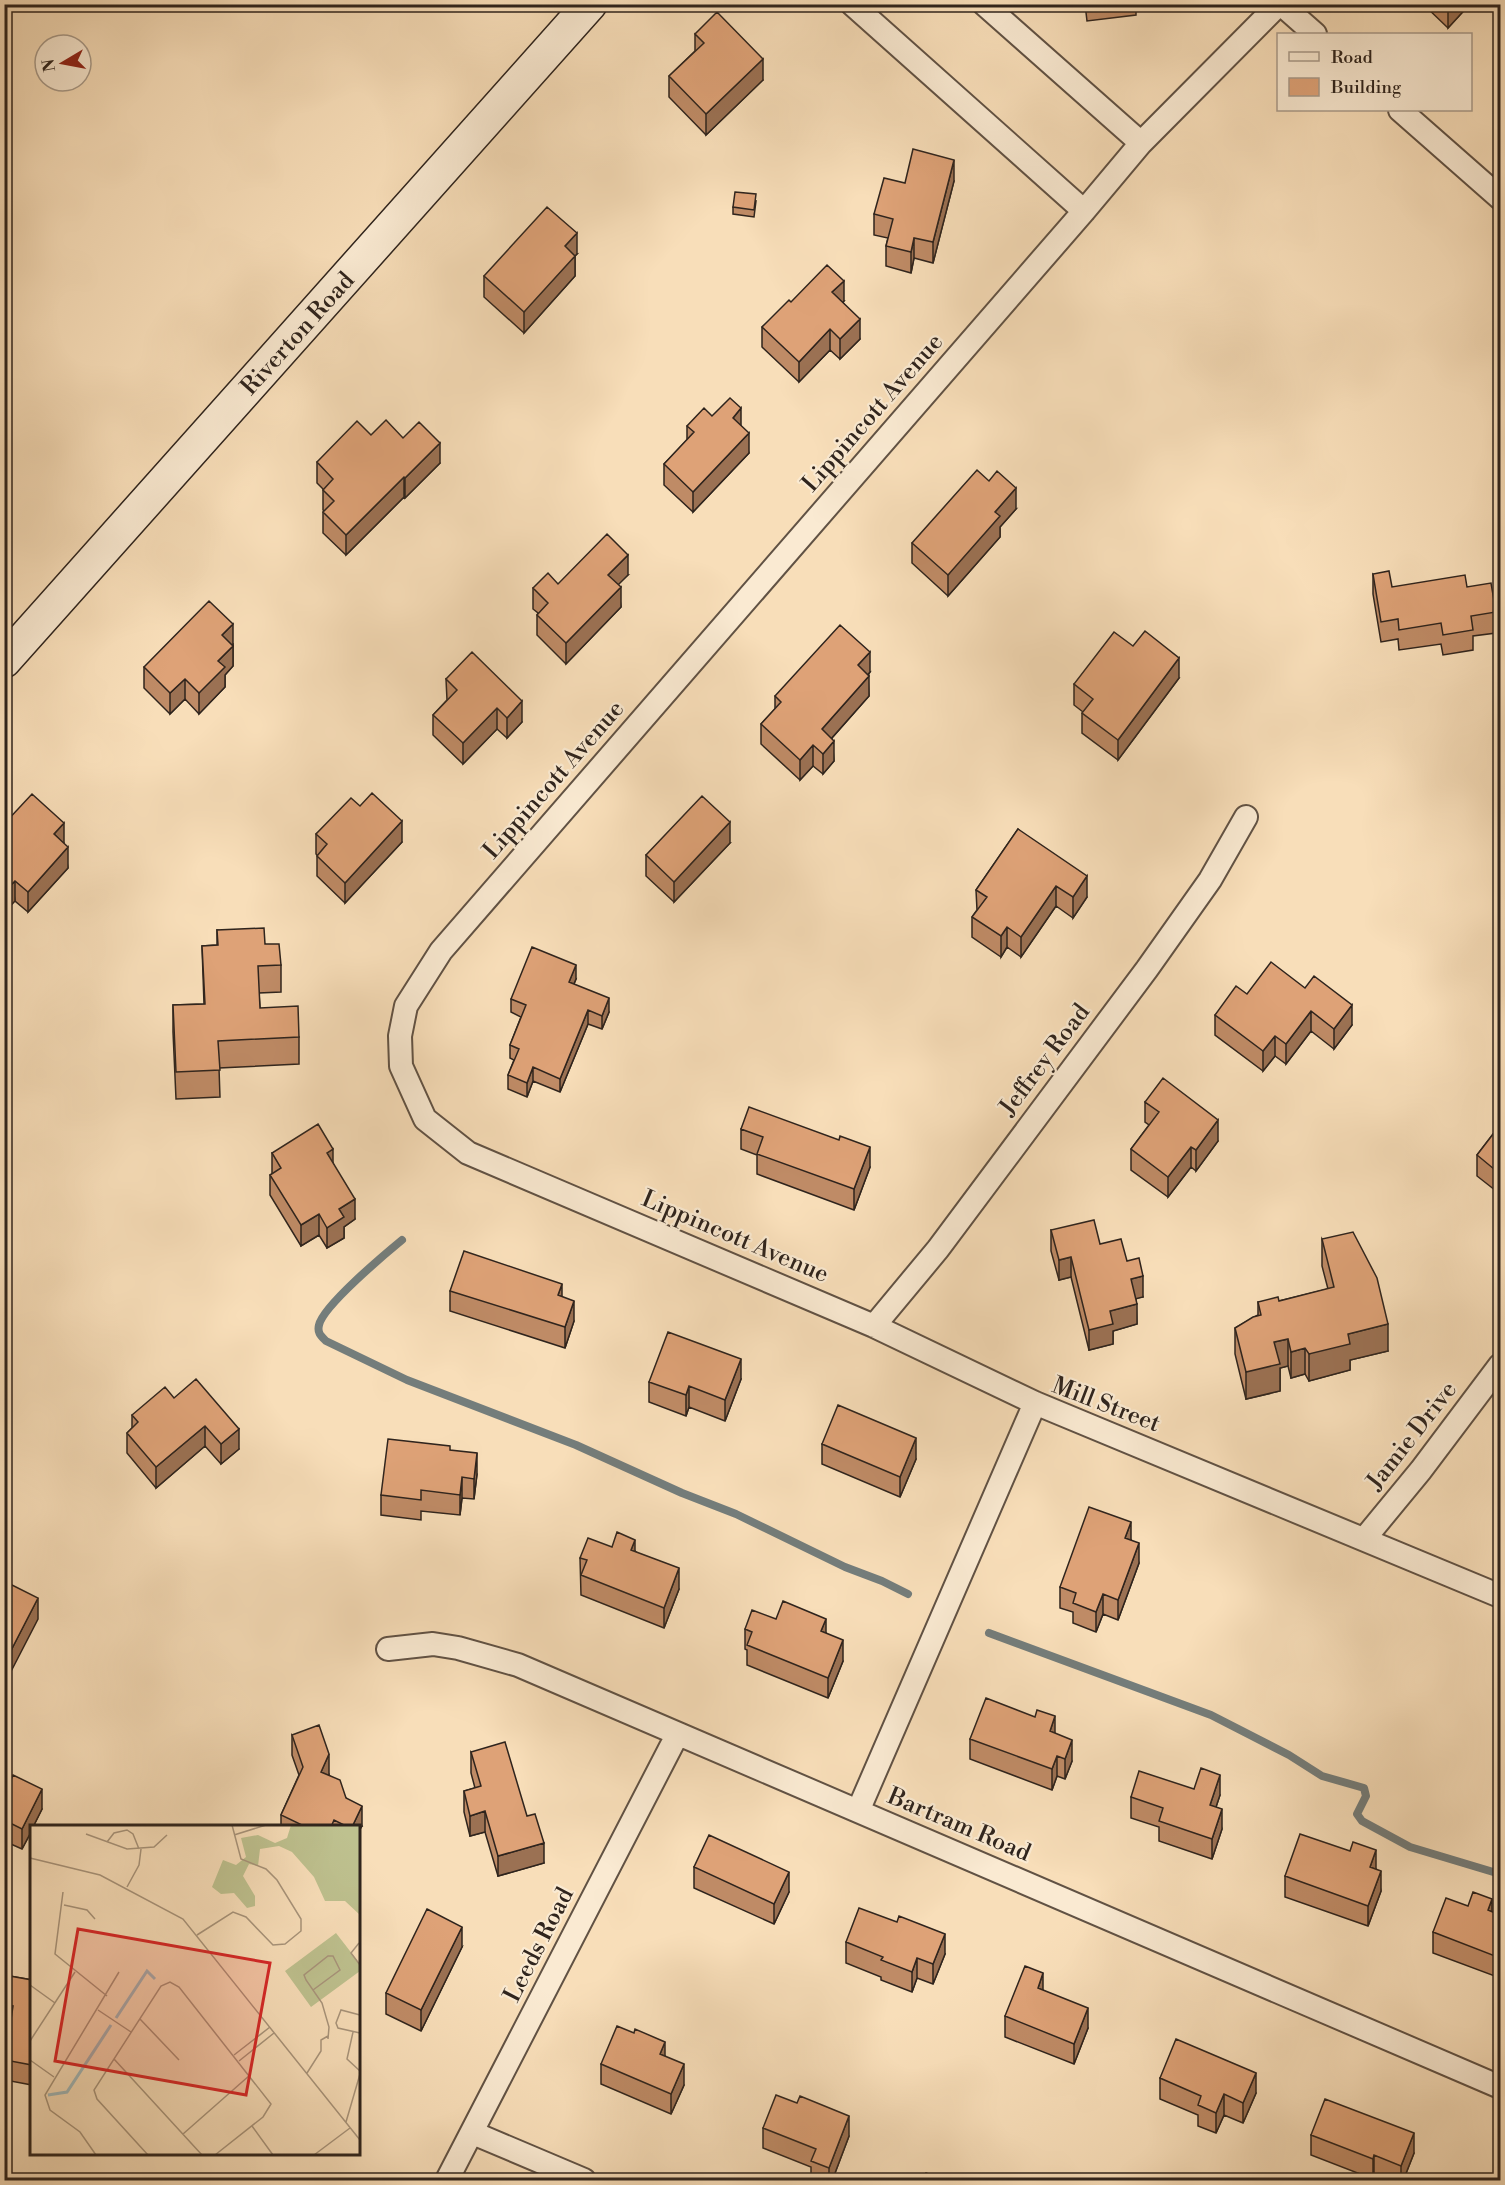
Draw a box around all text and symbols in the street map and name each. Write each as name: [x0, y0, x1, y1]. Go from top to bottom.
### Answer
north arrow: [33, 33, 93, 93]
legend: [1277, 33, 1472, 111]
text: Road: [1331, 46, 1374, 69]
text: N: [38, 57, 60, 73]
text: Building: [1330, 76, 1402, 99]
street label: Riverton Road: [235, 266, 362, 402]
street label: Lippincott Avenue: [796, 328, 950, 498]
street label: Lippincott Avenue: [477, 695, 631, 865]
street label: Jeffrey Road: [993, 998, 1097, 1123]
street label: Lippincott Avenue: [637, 1184, 833, 1290]
street label: Mill Street: [1048, 1371, 1165, 1440]
street label: Jamie Drive: [1360, 1376, 1464, 1497]
street label: Bartram Road: [882, 1781, 1035, 1869]
inset map: [30, 1825, 360, 2155]
street label: Leeds Road: [497, 1882, 581, 2007]

